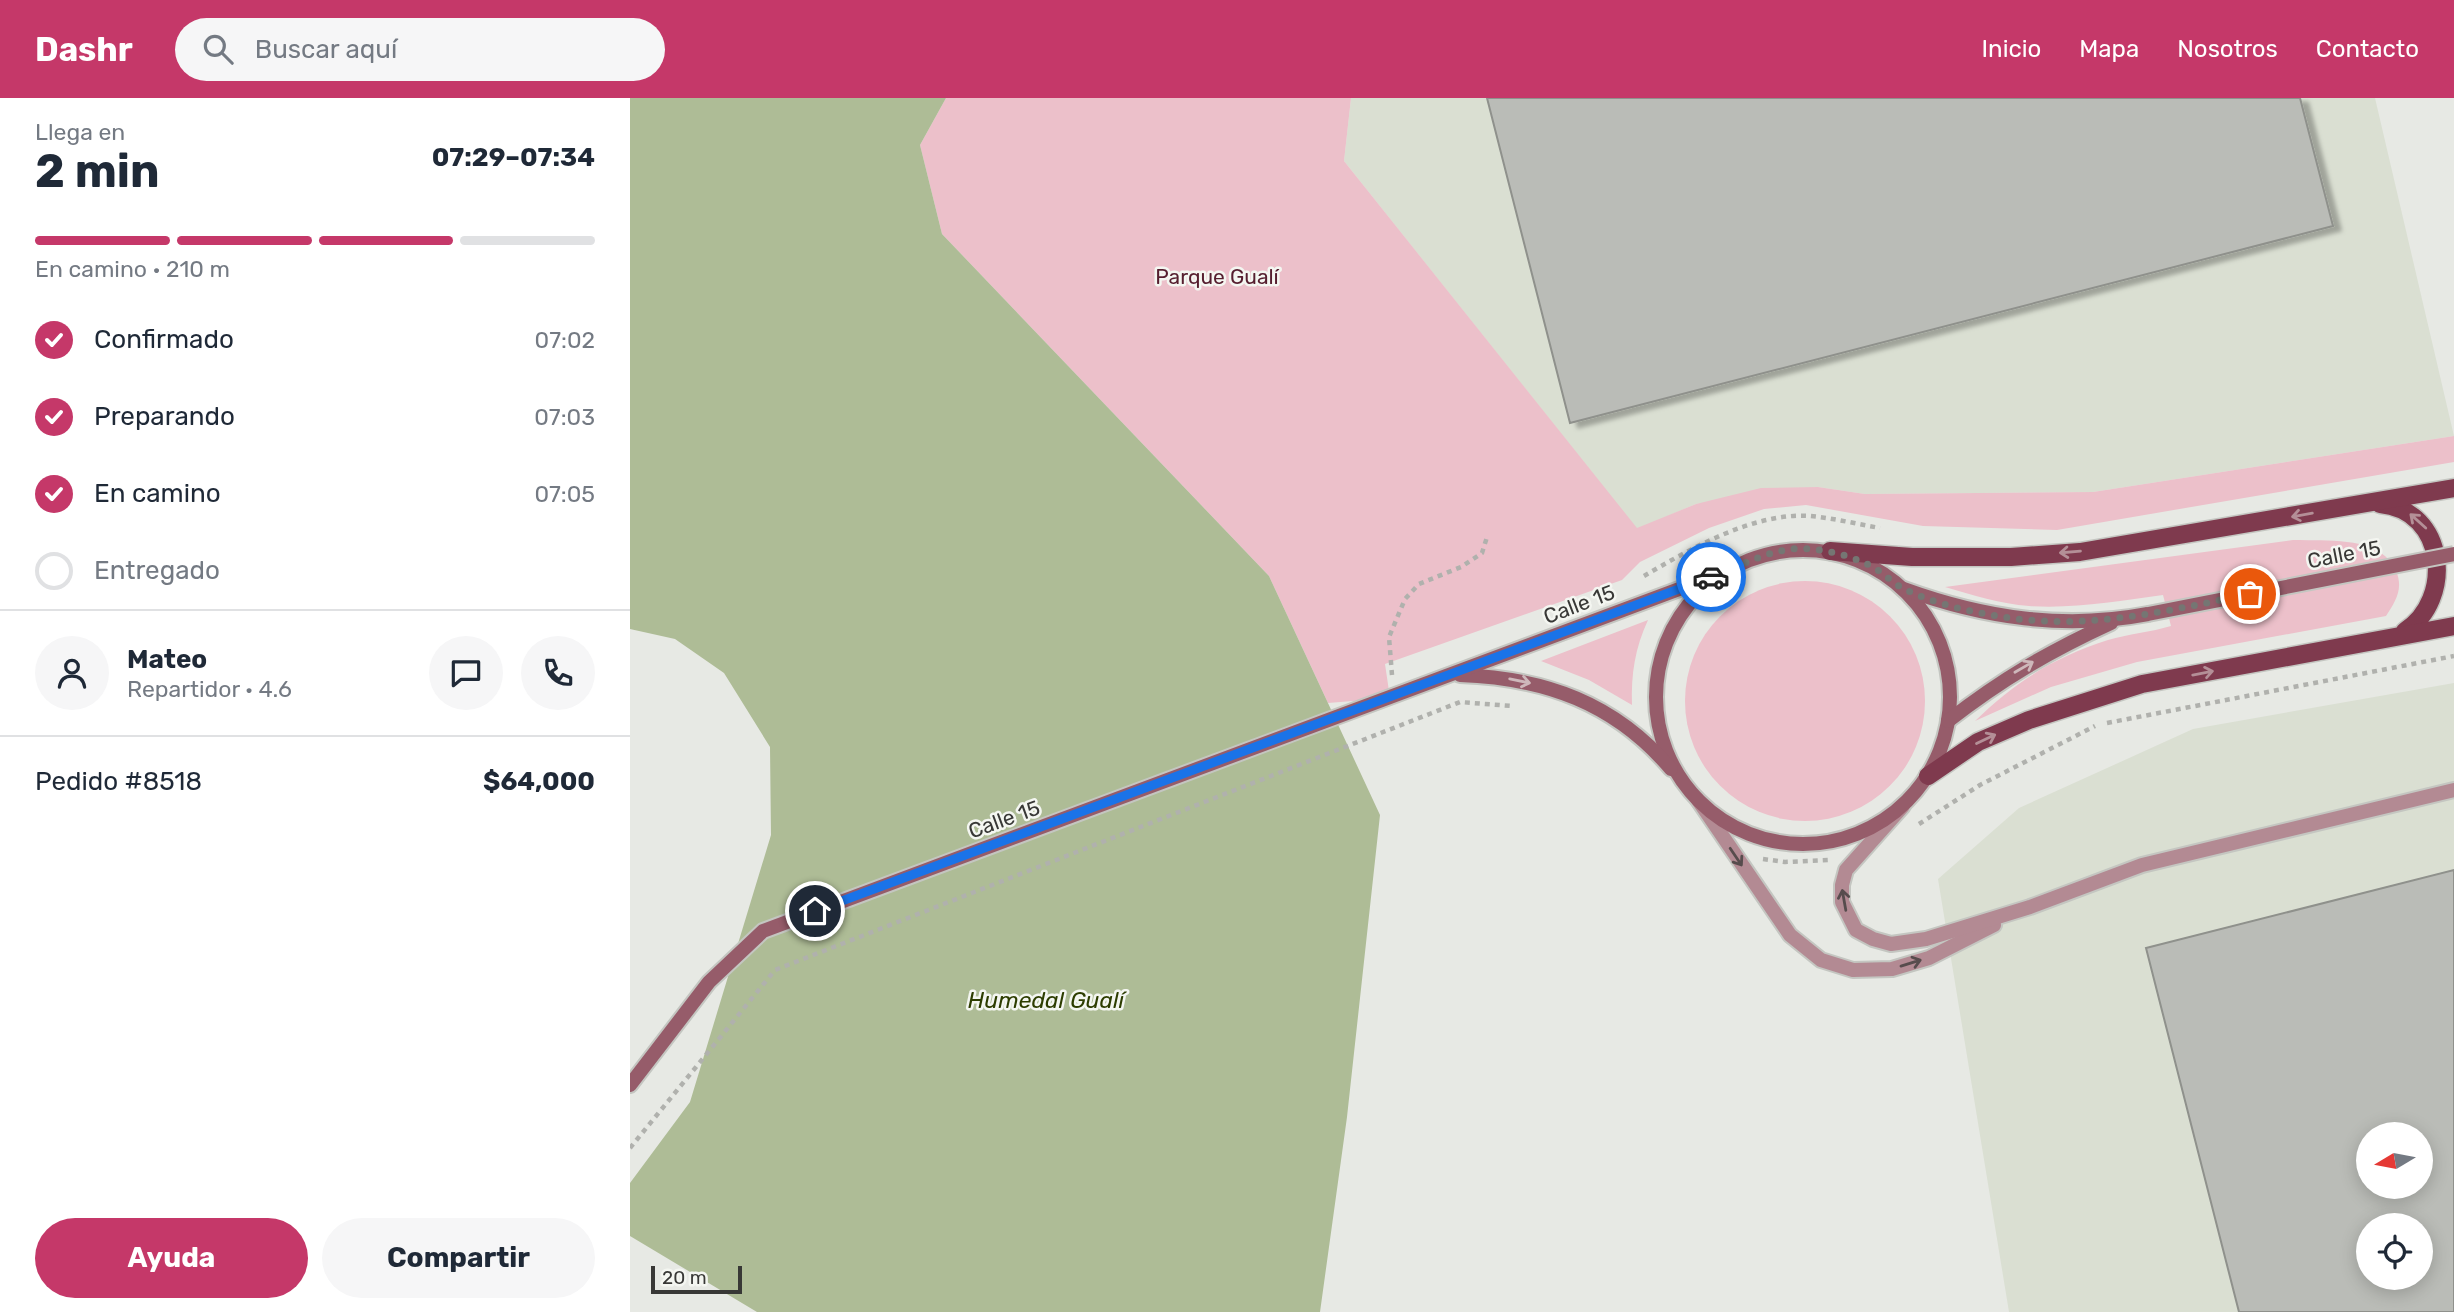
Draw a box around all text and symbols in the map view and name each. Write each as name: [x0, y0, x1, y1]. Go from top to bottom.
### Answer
search box: [175, 18, 665, 81]
text: Dashr: [35, 30, 133, 69]
icon: search: [199, 30, 237, 68]
text: Buscar aquí: [255, 34, 397, 65]
text: Inicio: [1982, 35, 2041, 63]
text: Mapa: [2079, 35, 2139, 63]
text: Nosotros: [2177, 35, 2278, 63]
text: Contacto: [2316, 35, 2419, 63]
text: Llega en: [35, 118, 125, 146]
text: 07:29–07:34: [432, 142, 595, 173]
text: 2 min: [35, 144, 160, 199]
text: En camino · 210 m: [35, 255, 230, 283]
park label: Parque Gualí: [1155, 264, 1280, 289]
icon: check: [35, 321, 73, 359]
text: Confirmado: [94, 324, 234, 355]
text: 07:02: [535, 326, 595, 354]
icon: check: [35, 398, 73, 436]
text: Preparando: [94, 401, 235, 432]
text: 07:03: [534, 403, 595, 431]
icon: check: [35, 475, 73, 513]
text: En camino: [94, 478, 221, 509]
text: 07:05: [534, 480, 595, 508]
one-way arrow: [2291, 509, 2314, 522]
one-way arrow: [2409, 513, 2427, 529]
street label: Calle 15: [2305, 535, 2383, 573]
courier: [1676, 542, 1746, 612]
one-way arrow: [2059, 546, 2082, 559]
text: Entregado: [94, 555, 220, 586]
icon: car: [1692, 558, 1730, 596]
pin: [2220, 564, 2280, 624]
icon: bag: [2231, 575, 2269, 613]
street label: Calle 15: [1540, 579, 1618, 629]
button: person: [35, 636, 109, 710]
button: chat: [429, 636, 503, 710]
button: phone: [521, 636, 595, 710]
text: Mateo: [127, 644, 207, 675]
one-way arrow: [2013, 660, 2033, 674]
one-way arrow: [2191, 665, 2214, 679]
one-way arrow: [1508, 674, 1531, 688]
text: Repartidor · 4.6: [127, 675, 292, 703]
one-way arrow: [1975, 732, 1996, 745]
text: Pedido #8518: [35, 766, 202, 797]
text: $64,000: [483, 766, 595, 797]
street label: Calle 15: [965, 795, 1043, 843]
one-way arrow: [1729, 846, 1743, 866]
pin: [785, 881, 845, 941]
one-way arrow: [1837, 889, 1850, 912]
icon: home: [796, 892, 834, 930]
one-way arrow: [1900, 956, 1922, 969]
water label: Humedal Gualí: [968, 986, 1128, 1014]
north arrow: [2356, 1122, 2432, 1199]
map controls: [2356, 1122, 2433, 1290]
button: locate: [2356, 1213, 2433, 1290]
button: Ayuda: [35, 1218, 308, 1298]
button: Compartir: [322, 1218, 595, 1298]
scale bar: [651, 1263, 742, 1295]
text: 20 m: [662, 1266, 707, 1289]

